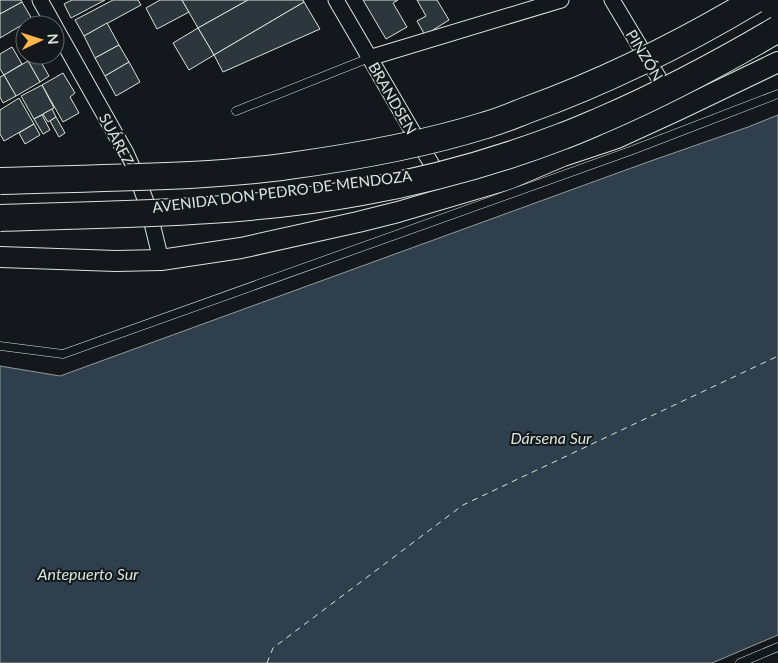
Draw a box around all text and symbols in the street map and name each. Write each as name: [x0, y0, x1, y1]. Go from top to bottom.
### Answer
north arrow: [15, 15, 65, 65]
street label: PINZÓN: [623, 26, 667, 84]
text: N: [45, 33, 62, 45]
street label: BRANDSEN: [365, 59, 421, 137]
street label: SUÁREZ: [96, 110, 138, 168]
street label: AVENIDA DON PEDRO DE MENDOZA: [151, 166, 414, 216]
water label: Dársena Sur: [510, 428, 592, 447]
water label: Antepuerto Sur: [36, 564, 139, 583]

